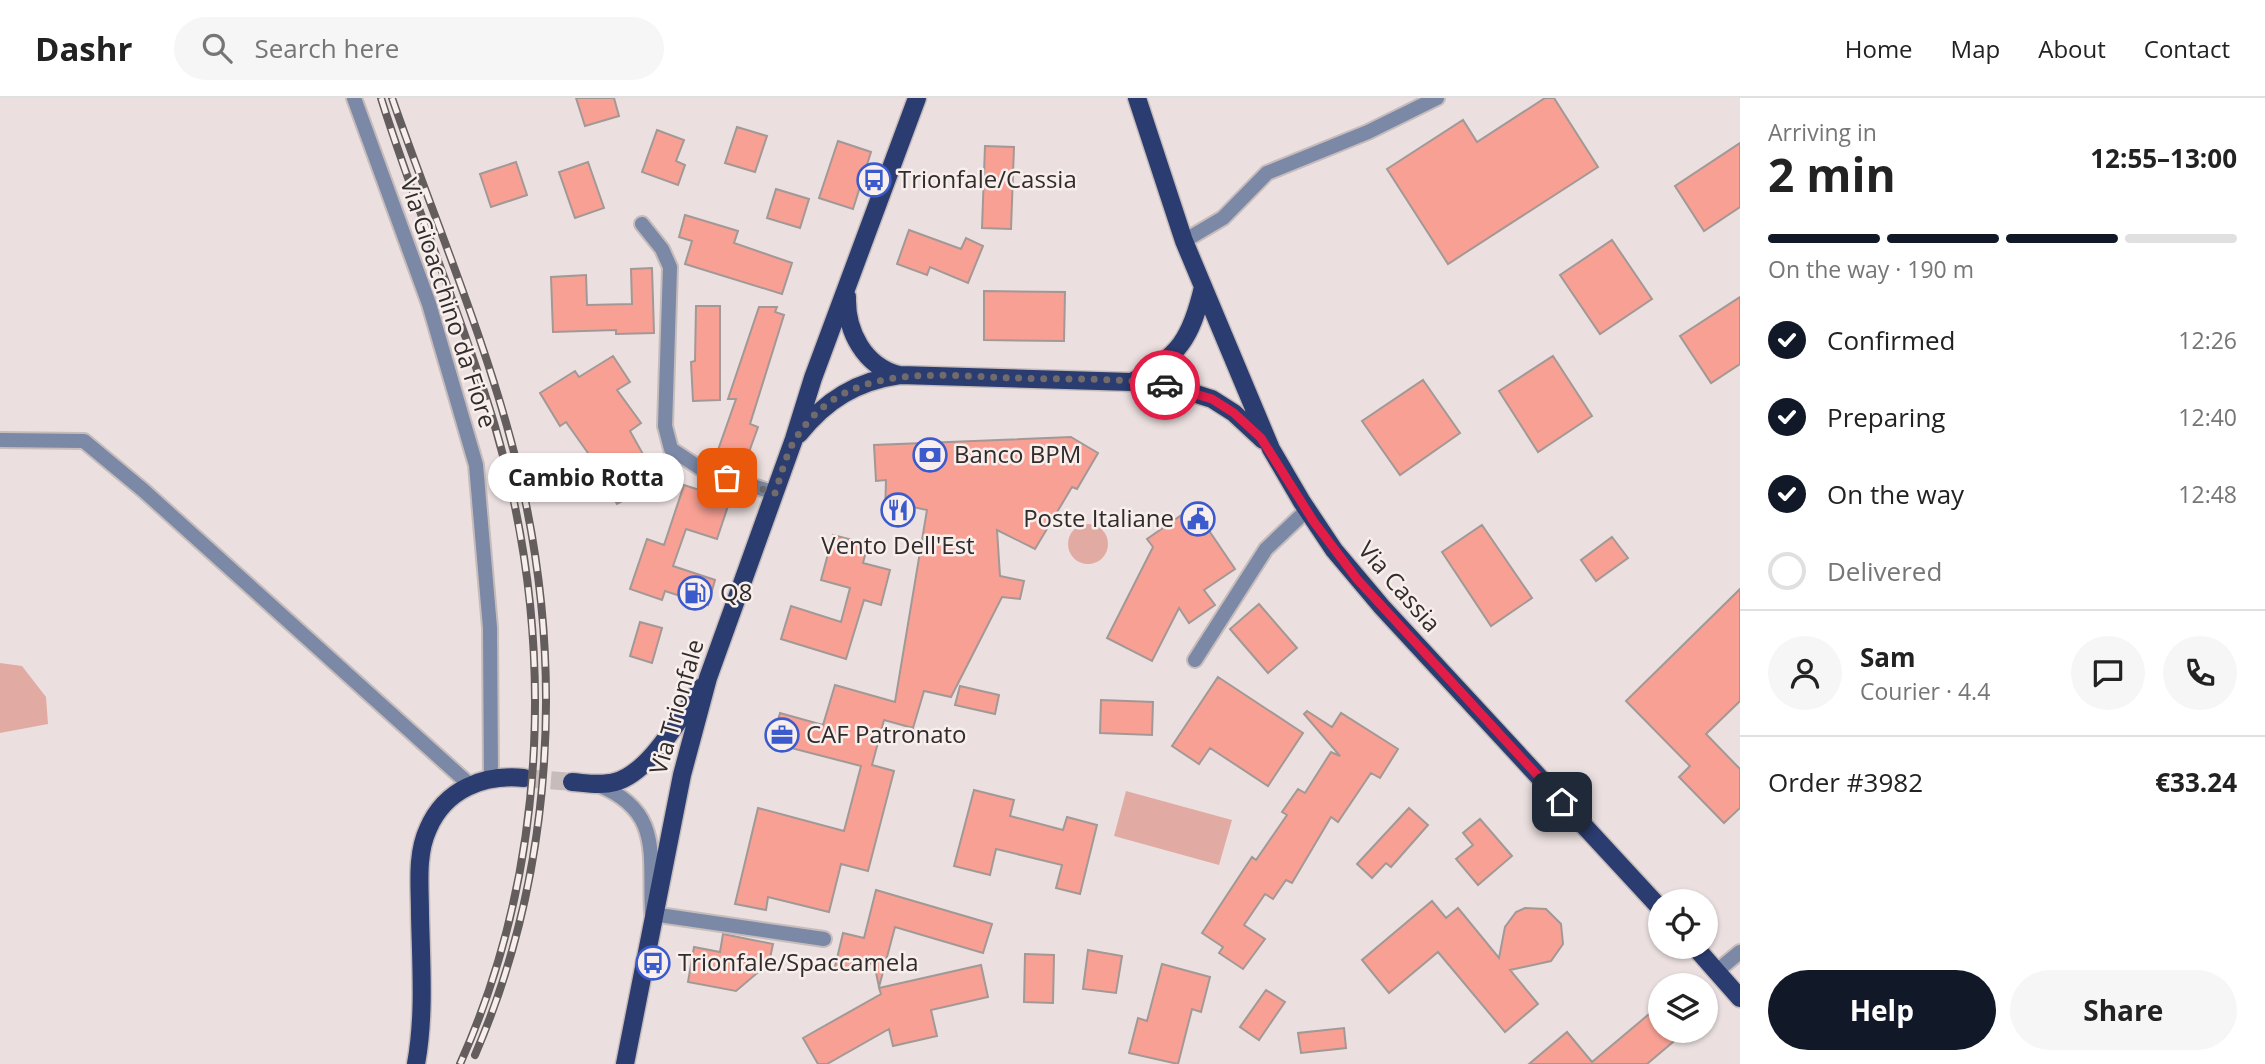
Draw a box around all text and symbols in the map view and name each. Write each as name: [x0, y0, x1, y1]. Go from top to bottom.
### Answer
search box: [174, 17, 664, 80]
text: Dashr: [35, 26, 132, 71]
icon: search: [198, 29, 236, 67]
text: Search here: [254, 30, 399, 66]
text: Home: [1845, 32, 1913, 65]
text: Map: [1951, 32, 2000, 65]
text: About: [2038, 32, 2106, 65]
text: Contact: [2144, 32, 2230, 65]
text: Arriving in: [1768, 116, 1877, 148]
text: 12:55–13:00: [2090, 140, 2237, 176]
text: 2 min: [1768, 143, 1896, 205]
bus stop icon: Trionfale/Cassia: [855, 161, 893, 199]
place label: Trionfale/Cassia: [898, 162, 1077, 195]
street label: Via Gioacchino da Fiore: [393, 173, 505, 432]
text: On the way · 190 m: [1768, 253, 1974, 285]
icon: check: [1768, 321, 1806, 359]
text: Confirmed: [1827, 322, 1955, 358]
text: 12:26: [2178, 324, 2237, 356]
courier: [1130, 350, 1200, 420]
icon: car: [1146, 366, 1184, 404]
icon: check: [1768, 398, 1806, 436]
text: Preparing: [1827, 399, 1945, 435]
text: 12:40: [2178, 401, 2237, 433]
bank icon: Banco BPM: [911, 436, 949, 474]
place label: Banco BPM: [954, 437, 1081, 470]
pin: [697, 448, 757, 508]
callout: Cambio Rotta: [489, 454, 685, 502]
icon: bag: [708, 459, 746, 497]
text: Cambio Rotta: [508, 461, 664, 493]
icon: check: [1768, 475, 1806, 513]
text: On the way: [1827, 476, 1964, 512]
text: 12:48: [2178, 478, 2237, 510]
restaurant icon: Vento Dell'Est: [879, 491, 917, 529]
public building icon: Poste Italiane: [1179, 500, 1217, 538]
place label: Poste Italiane: [1023, 501, 1174, 534]
place label: Vento Dell'Est: [821, 528, 975, 561]
street label: Via Cassia: [1351, 533, 1449, 639]
text: Delivered: [1827, 553, 1942, 589]
fuel station icon: Q8: [676, 574, 714, 612]
place label: Q8: [720, 575, 752, 608]
street label: Via Trionfale: [641, 635, 711, 778]
button: person: [1768, 636, 1842, 710]
button: chat: [2071, 636, 2145, 710]
button: phone: [2163, 636, 2237, 710]
text: Sam: [1860, 639, 1916, 675]
text: Courier · 4.4: [1860, 675, 1990, 707]
office icon: CAF Patronato: [763, 716, 801, 754]
place label: CAF Patronato: [806, 717, 967, 750]
text: Order #3982: [1768, 764, 1923, 800]
text: €33.24: [2155, 764, 2237, 800]
pin: [1532, 772, 1592, 832]
icon: home: [1543, 783, 1581, 821]
map controls: [1648, 889, 1718, 1043]
button: locate: [1648, 889, 1718, 959]
bus stop icon: Trionfale/Spaccamela: [634, 944, 672, 982]
place label: Trionfale/Spaccamela: [678, 945, 919, 978]
button: Help: [1768, 970, 1996, 1050]
button: Share: [2010, 970, 2237, 1050]
button: layers: [1648, 973, 1718, 1043]

